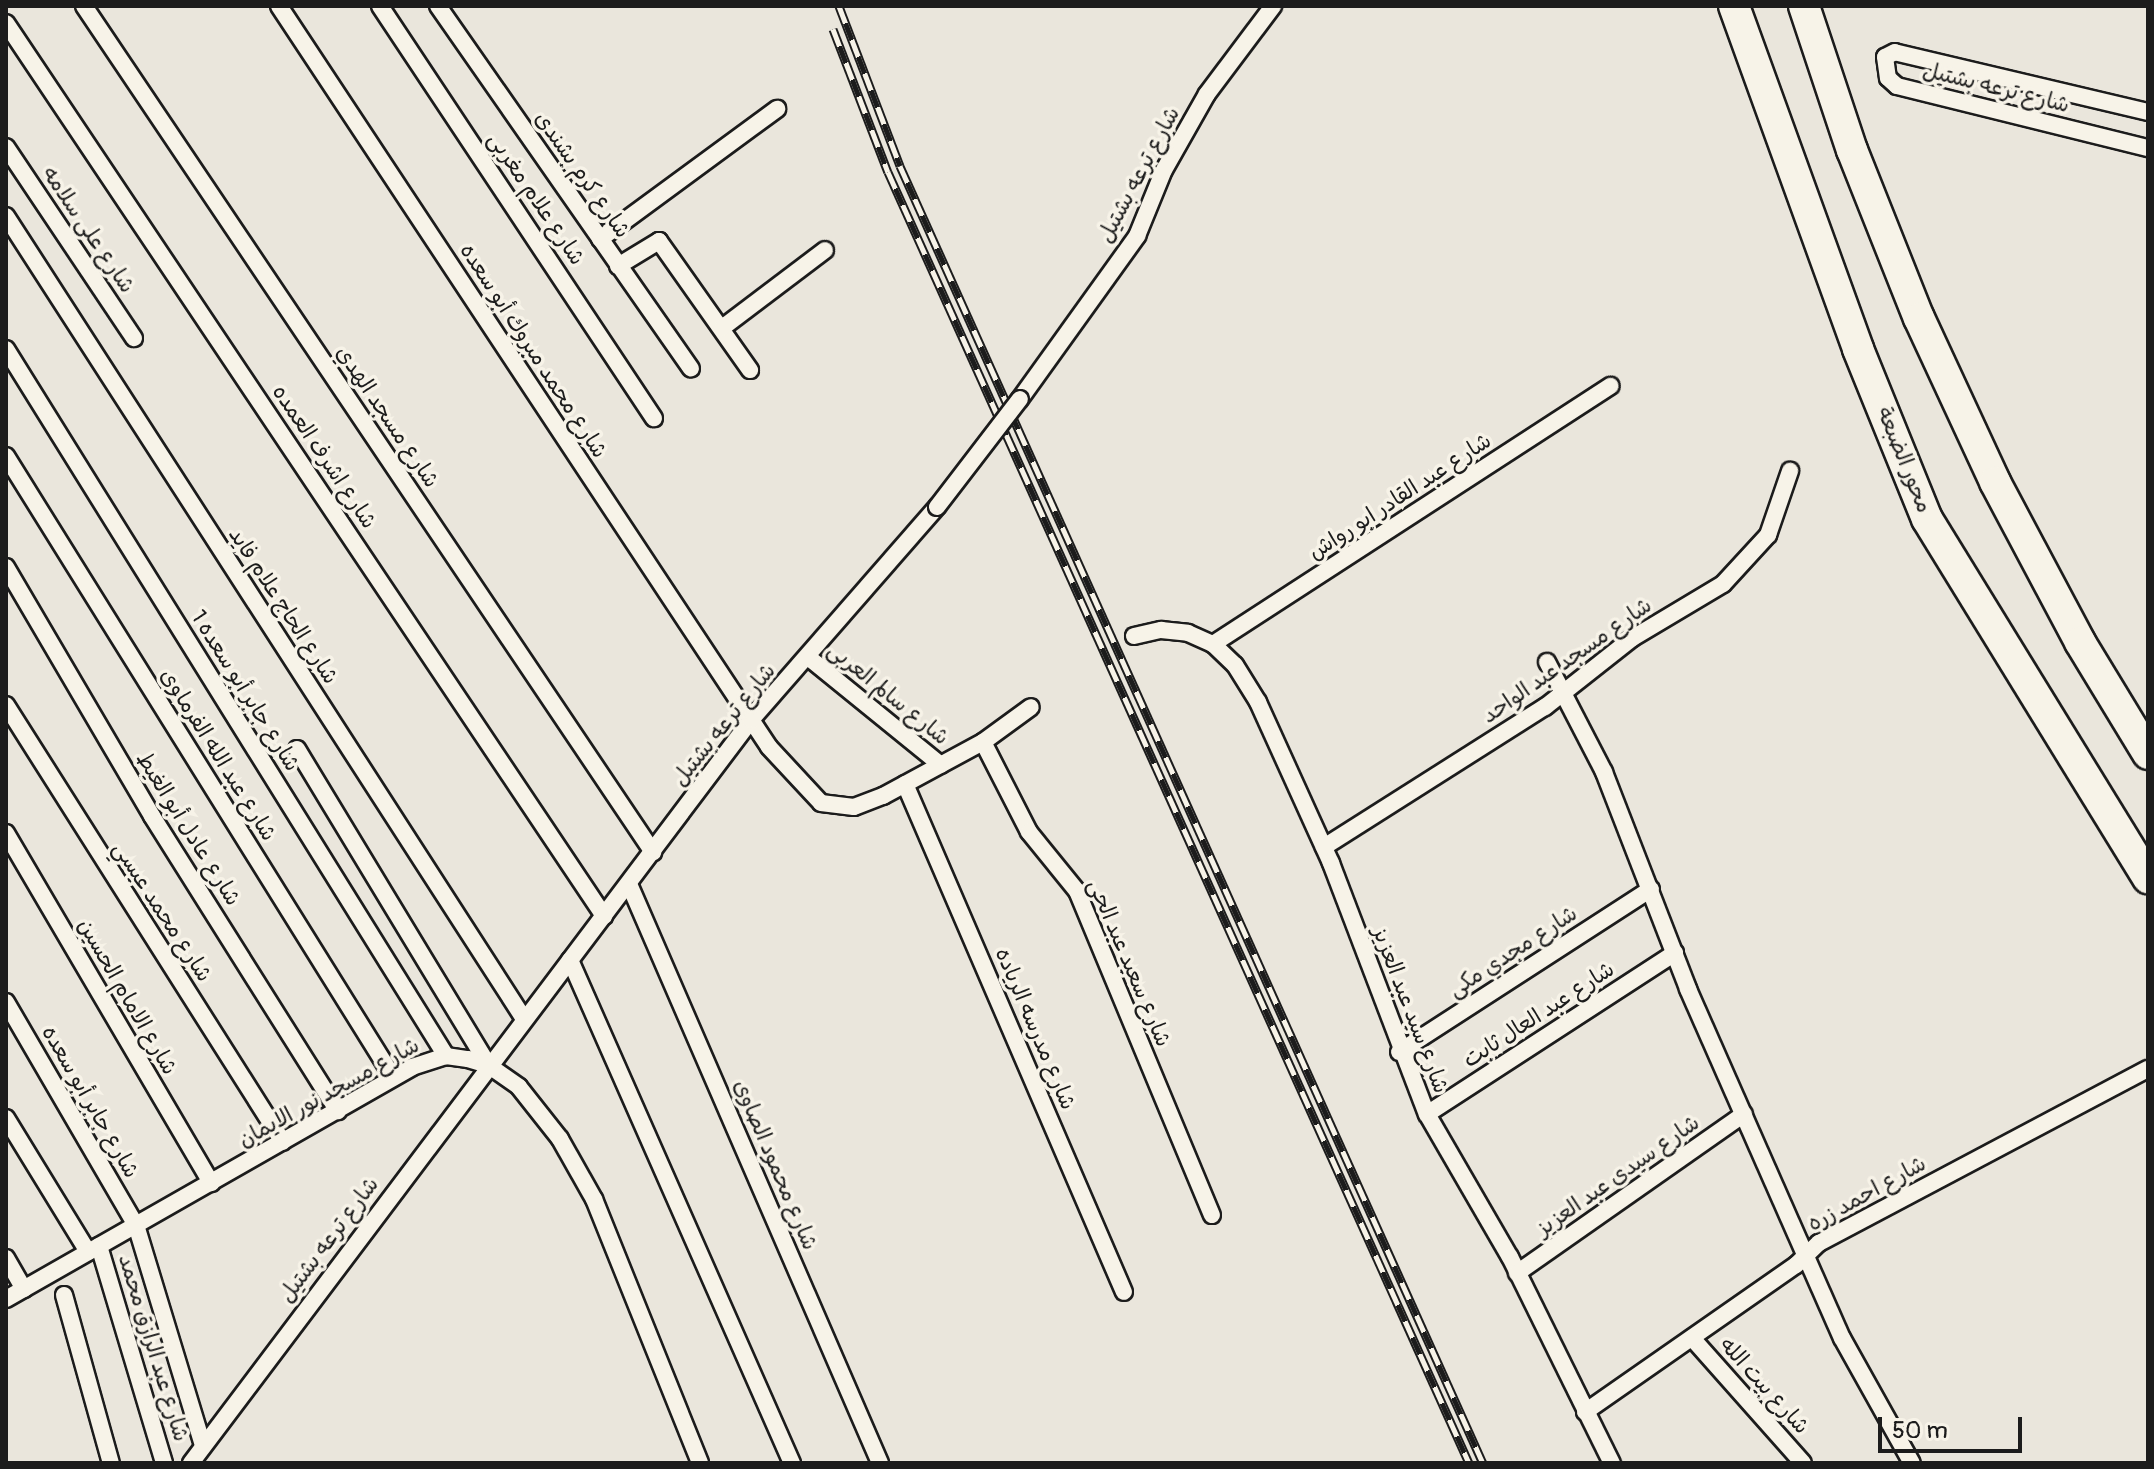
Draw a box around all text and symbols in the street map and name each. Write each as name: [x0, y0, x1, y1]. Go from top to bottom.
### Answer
street label: شارع ترعه بشتيل: [1920, 57, 2072, 119]
street label: شارع ترعه بشتيل: [1092, 103, 1186, 247]
street label: شارع كرم بشندى: [529, 107, 635, 243]
street label: شارع علام مغربى: [482, 128, 590, 270]
street label: شارع على سلامه: [36, 162, 140, 298]
street label: شارع محمد مبروك أبو سعده: [454, 239, 612, 463]
street label: شارع مسجد الهدي: [330, 341, 444, 493]
street label: شارع اشرف العمده: [266, 380, 382, 534]
street label: محور الضبعة: [1871, 403, 1937, 517]
street label: شارع عبد القادر ابو رواش: [1304, 428, 1496, 566]
street label: شارع الحاج علام فايد: [223, 523, 343, 689]
street label: شارع مسجد عبد الواحد: [1477, 592, 1657, 730]
street label: شارع جابر أبو سعده 1: [185, 606, 305, 776]
street label: شارع سالم العربى: [822, 637, 954, 751]
street label: شارع ترعه بشتيل: [667, 658, 781, 792]
street label: شارع عبد الله الفرماوى: [154, 664, 282, 846]
street label: شارع عادل أبو الغيط: [130, 747, 246, 911]
street label: شارع محمد عيسي: [107, 837, 217, 987]
street label: شارع سعيد عبد الحى: [1082, 875, 1176, 1051]
street label: شارع مجدي مكى: [1444, 901, 1582, 1003]
street label: شارع الامام الحسين: [72, 914, 182, 1080]
street label: شارع سيد عبد العزيز: [1366, 923, 1454, 1097]
street label: شارع مدرسه الرياده: [989, 944, 1081, 1114]
street label: شارع عبد العال ثابت: [1458, 956, 1620, 1074]
street label: شارع جابر أبو سعده: [36, 1021, 144, 1183]
street label: شارع مسجد نور الايمان: [234, 1032, 424, 1154]
street label: شارع محمود الصاوى: [727, 1076, 823, 1254]
street label: شارع سيدى عبد العزيز: [1531, 1110, 1705, 1242]
street label: شارع احمد زره: [1803, 1151, 1931, 1237]
street label: شارع ترعه بشتيل: [273, 1172, 385, 1308]
street label: شارع عبد الرازق محمد: [112, 1251, 194, 1445]
street label: شارع بيت الله: [1714, 1332, 1814, 1440]
scale bar: [1882, 1401, 2026, 1451]
text: 50 m: [1892, 1416, 1948, 1445]

